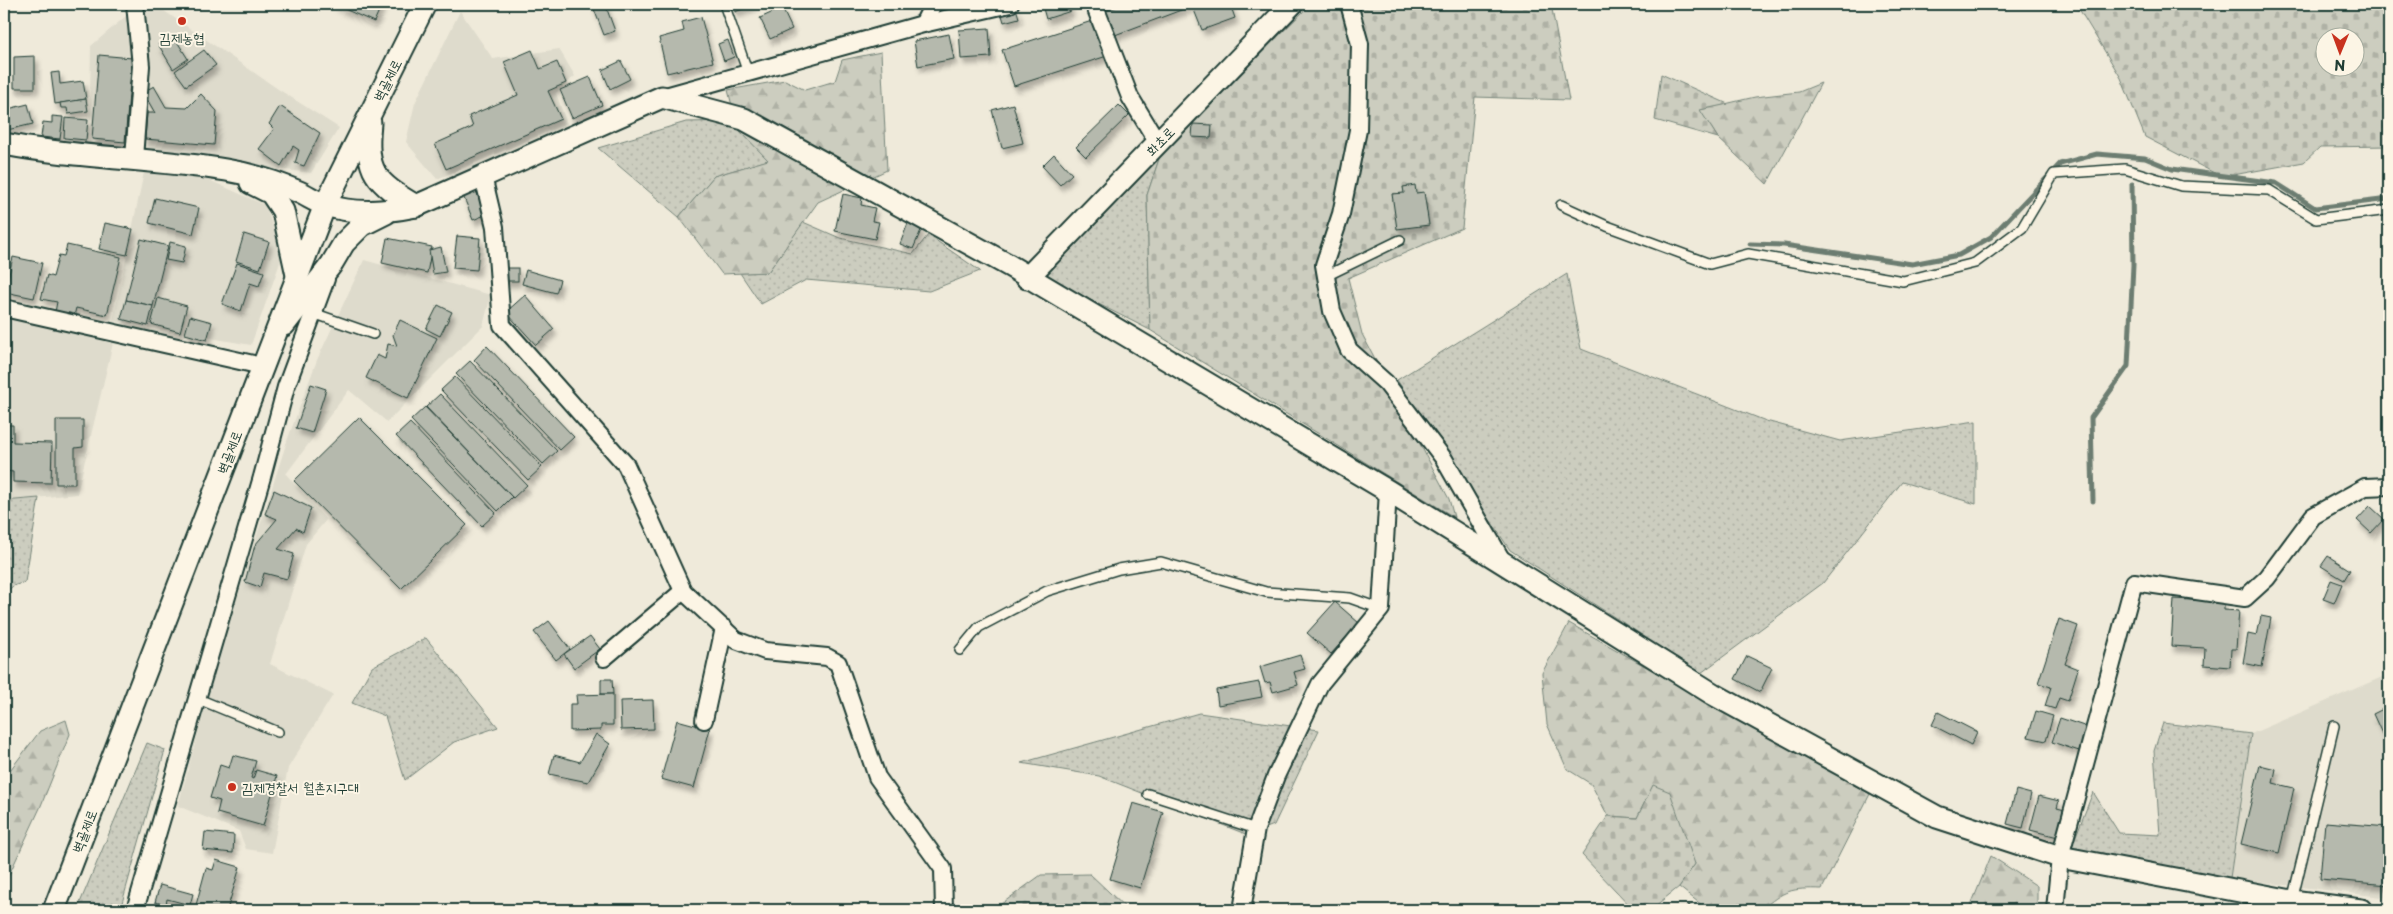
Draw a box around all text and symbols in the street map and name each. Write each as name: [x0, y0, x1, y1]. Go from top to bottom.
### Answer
marker: 김제농협: [176, 15, 188, 27]
place label: 김제농협: [159, 27, 205, 48]
north arrow: [2316, 28, 2366, 78]
street label: 벽골제로: [367, 55, 407, 105]
text: N: [2334, 55, 2345, 76]
street label: 화초로: [1141, 122, 1179, 160]
street label: 벽골제로: [211, 427, 247, 477]
place label: 김제경찰서 월촌지구대: [242, 777, 359, 798]
marker: 김제경찰서 월촌지구대: [226, 781, 238, 793]
street label: 벽골제로: [66, 806, 102, 856]

